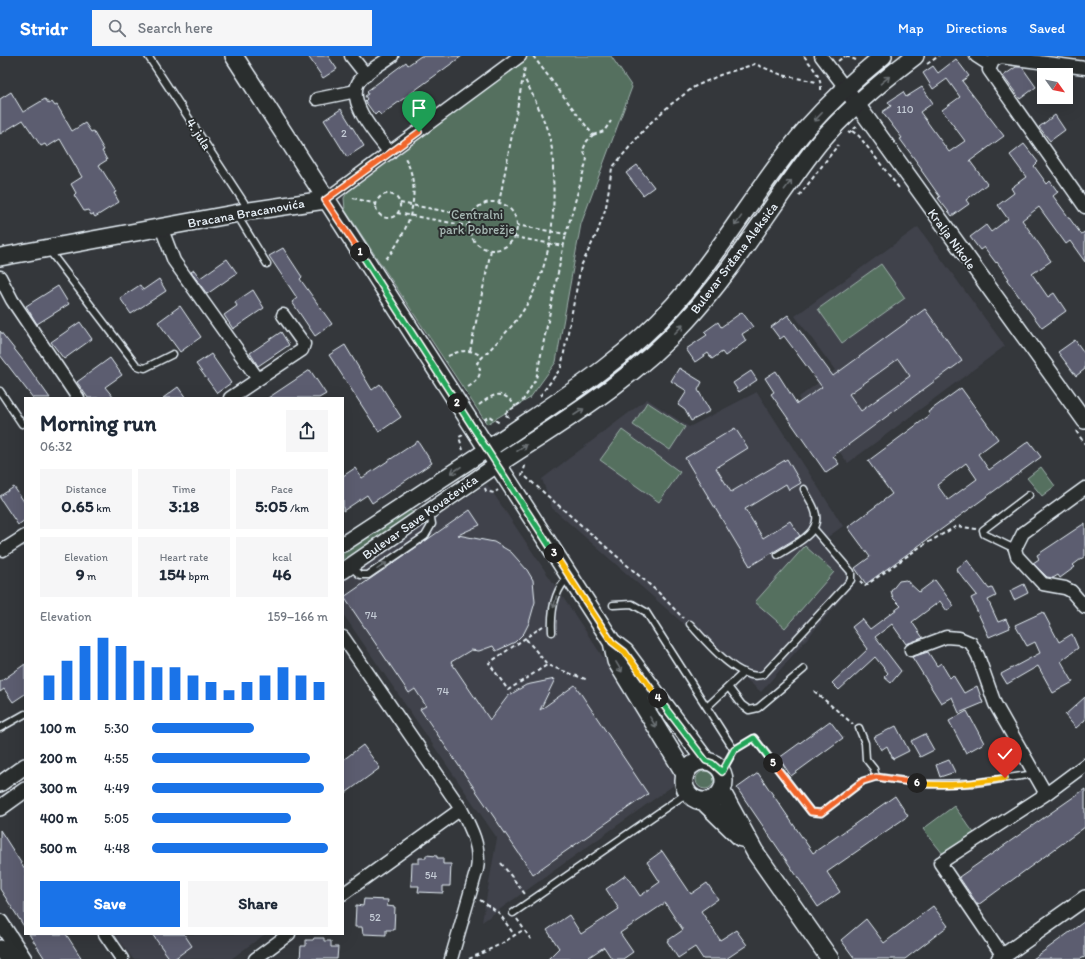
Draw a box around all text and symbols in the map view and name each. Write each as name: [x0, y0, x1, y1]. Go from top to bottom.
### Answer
search box: [92, 10, 372, 46]
text: Stridr: [20, 17, 68, 40]
icon: search: [106, 17, 128, 39]
text: Search here: [138, 19, 213, 37]
text: Map: [898, 20, 924, 37]
text: Directions: [946, 20, 1007, 37]
text: Saved: [1029, 20, 1065, 37]
north arrow: [1037, 68, 1073, 104]
map controls: [1037, 68, 1073, 104]
one-way arrow: [880, 75, 891, 84]
pin: [402, 91, 436, 132]
icon: arrive: [408, 97, 430, 119]
house number: 110: [897, 103, 914, 116]
one-way arrow: [813, 112, 823, 122]
street label: 4. jula: [183, 115, 215, 153]
house number: 2: [341, 127, 347, 140]
one-way arrow: [784, 180, 792, 191]
street label: Bracana Bracanovića: [187, 195, 306, 231]
street label: Bulevar Srđana Aleksića: [687, 199, 781, 317]
street label: Kralja Nikole: [925, 206, 979, 272]
park label: Centralni park Pobrežje: [439, 207, 515, 237]
one-way arrow: [734, 216, 742, 227]
pin: 1: [350, 242, 370, 262]
text: 1: [357, 245, 363, 258]
one-way arrow: [674, 324, 684, 334]
pin: 2: [447, 393, 467, 413]
text: 2: [454, 396, 460, 409]
one-way arrow: [573, 408, 584, 416]
text: Morning run: [40, 410, 156, 437]
button: share: [286, 410, 328, 452]
text: 06:32: [40, 439, 72, 454]
one-way arrow: [516, 444, 528, 452]
one-way arrow: [450, 467, 462, 475]
street label: Bulevar Save Kovačevića: [359, 471, 481, 563]
text: Distance: [65, 483, 107, 496]
text: Time: [172, 483, 196, 496]
text: Pace: [271, 483, 293, 496]
text: 0.65: [61, 496, 94, 516]
text: 3:18: [169, 496, 199, 516]
text: 5:05: [255, 496, 287, 516]
text: km: [94, 502, 111, 515]
text: /km: [287, 502, 309, 515]
pin: 3: [544, 543, 564, 563]
text: 3: [551, 546, 557, 559]
text: Elevation: [64, 551, 108, 564]
text: Heart rate: [160, 551, 208, 564]
text: kcal: [272, 551, 292, 564]
one-way arrow: [376, 562, 387, 570]
text: 9: [76, 564, 85, 584]
text: 154: [159, 564, 186, 584]
text: 46: [272, 564, 292, 584]
text: m: [85, 570, 96, 583]
text: bpm: [186, 570, 209, 583]
one-way arrow: [551, 596, 559, 609]
text: Elevation: [40, 609, 92, 624]
text: 159–166 m: [267, 609, 328, 624]
house number: 74: [365, 609, 377, 622]
one-way arrow: [615, 661, 623, 672]
house number: 74: [437, 685, 449, 698]
pin: 4: [648, 688, 668, 708]
text: 4: [655, 691, 661, 704]
one-way arrow: [650, 716, 658, 728]
text: 100 m: [40, 721, 76, 736]
text: 5:30: [104, 721, 129, 736]
pin: [988, 737, 1022, 778]
icon: check: [994, 743, 1016, 765]
text: 200 m: [40, 751, 77, 766]
text: 4:55: [104, 751, 129, 766]
pin: 5: [763, 753, 783, 773]
text: 5: [770, 756, 776, 769]
pin: 6: [907, 773, 927, 793]
text: 6: [914, 776, 920, 789]
text: 300 m: [40, 781, 77, 796]
text: 4:49: [104, 781, 130, 796]
text: 400 m: [40, 811, 78, 826]
text: 5:05: [104, 811, 129, 826]
text: 500 m: [40, 841, 77, 856]
text: 4:48: [104, 841, 130, 856]
house number: 54: [425, 869, 438, 882]
button: Save: [40, 881, 180, 927]
button: Share: [188, 881, 328, 927]
house number: 52: [369, 911, 381, 924]

